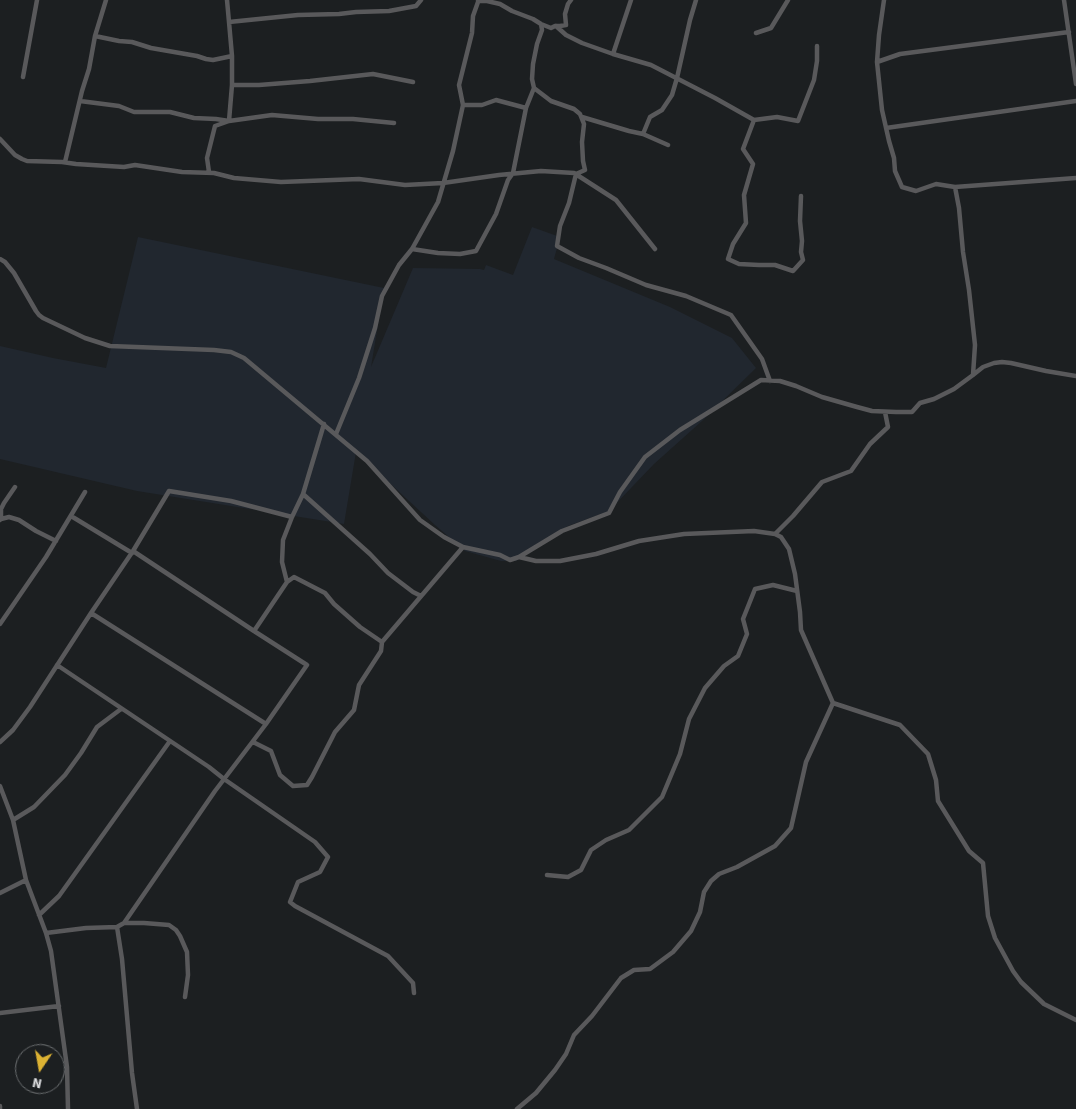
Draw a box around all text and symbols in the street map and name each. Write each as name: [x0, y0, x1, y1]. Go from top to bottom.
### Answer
north arrow: [15, 1044, 65, 1094]
text: N: [30, 1072, 44, 1093]

